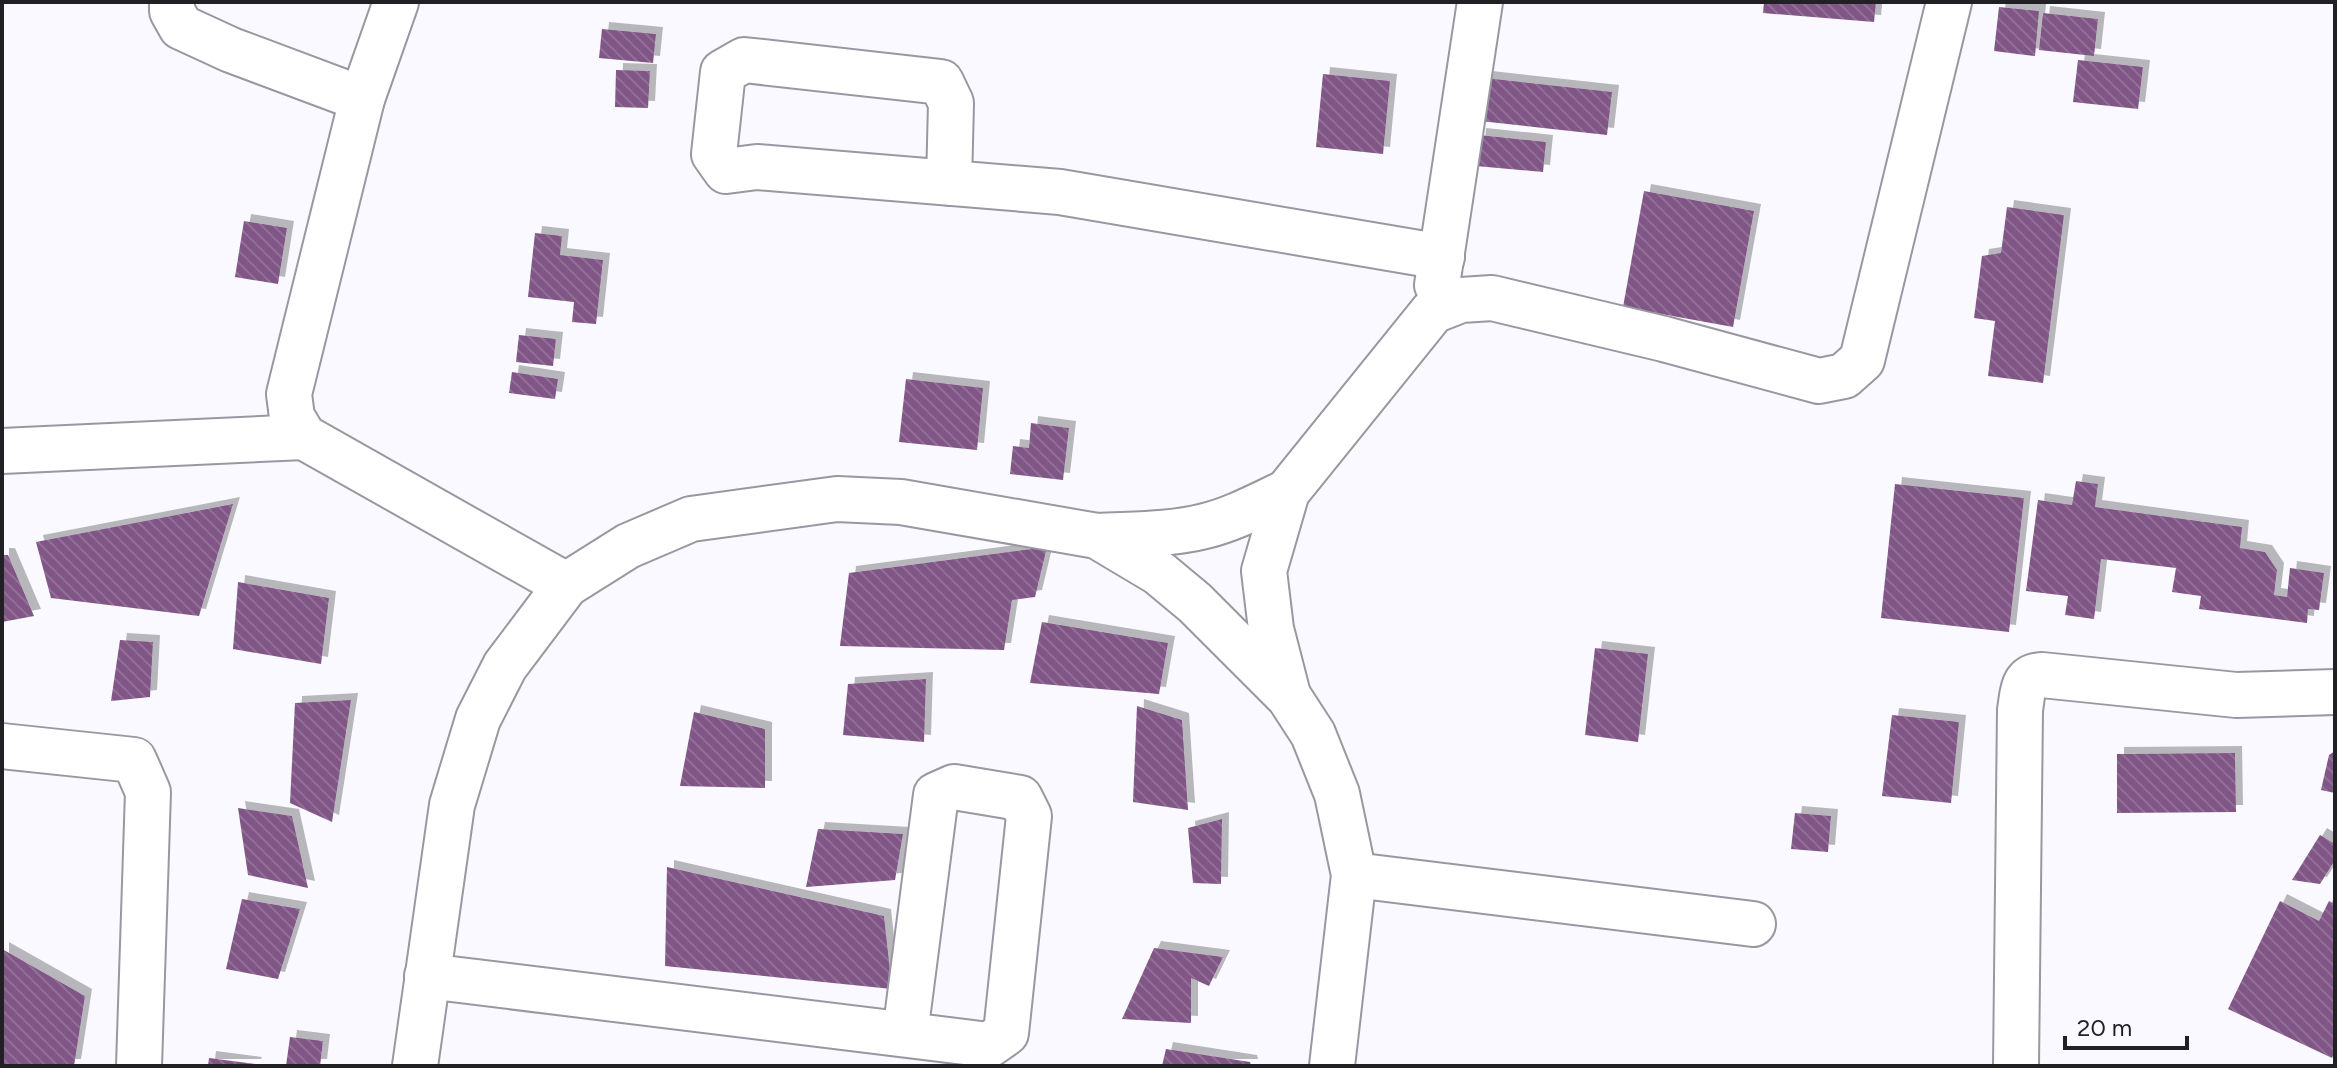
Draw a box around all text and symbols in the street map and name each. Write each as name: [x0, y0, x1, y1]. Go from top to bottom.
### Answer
scale bar: [2065, 1000, 2187, 1050]
text: 20 m: [2077, 1013, 2132, 1042]

